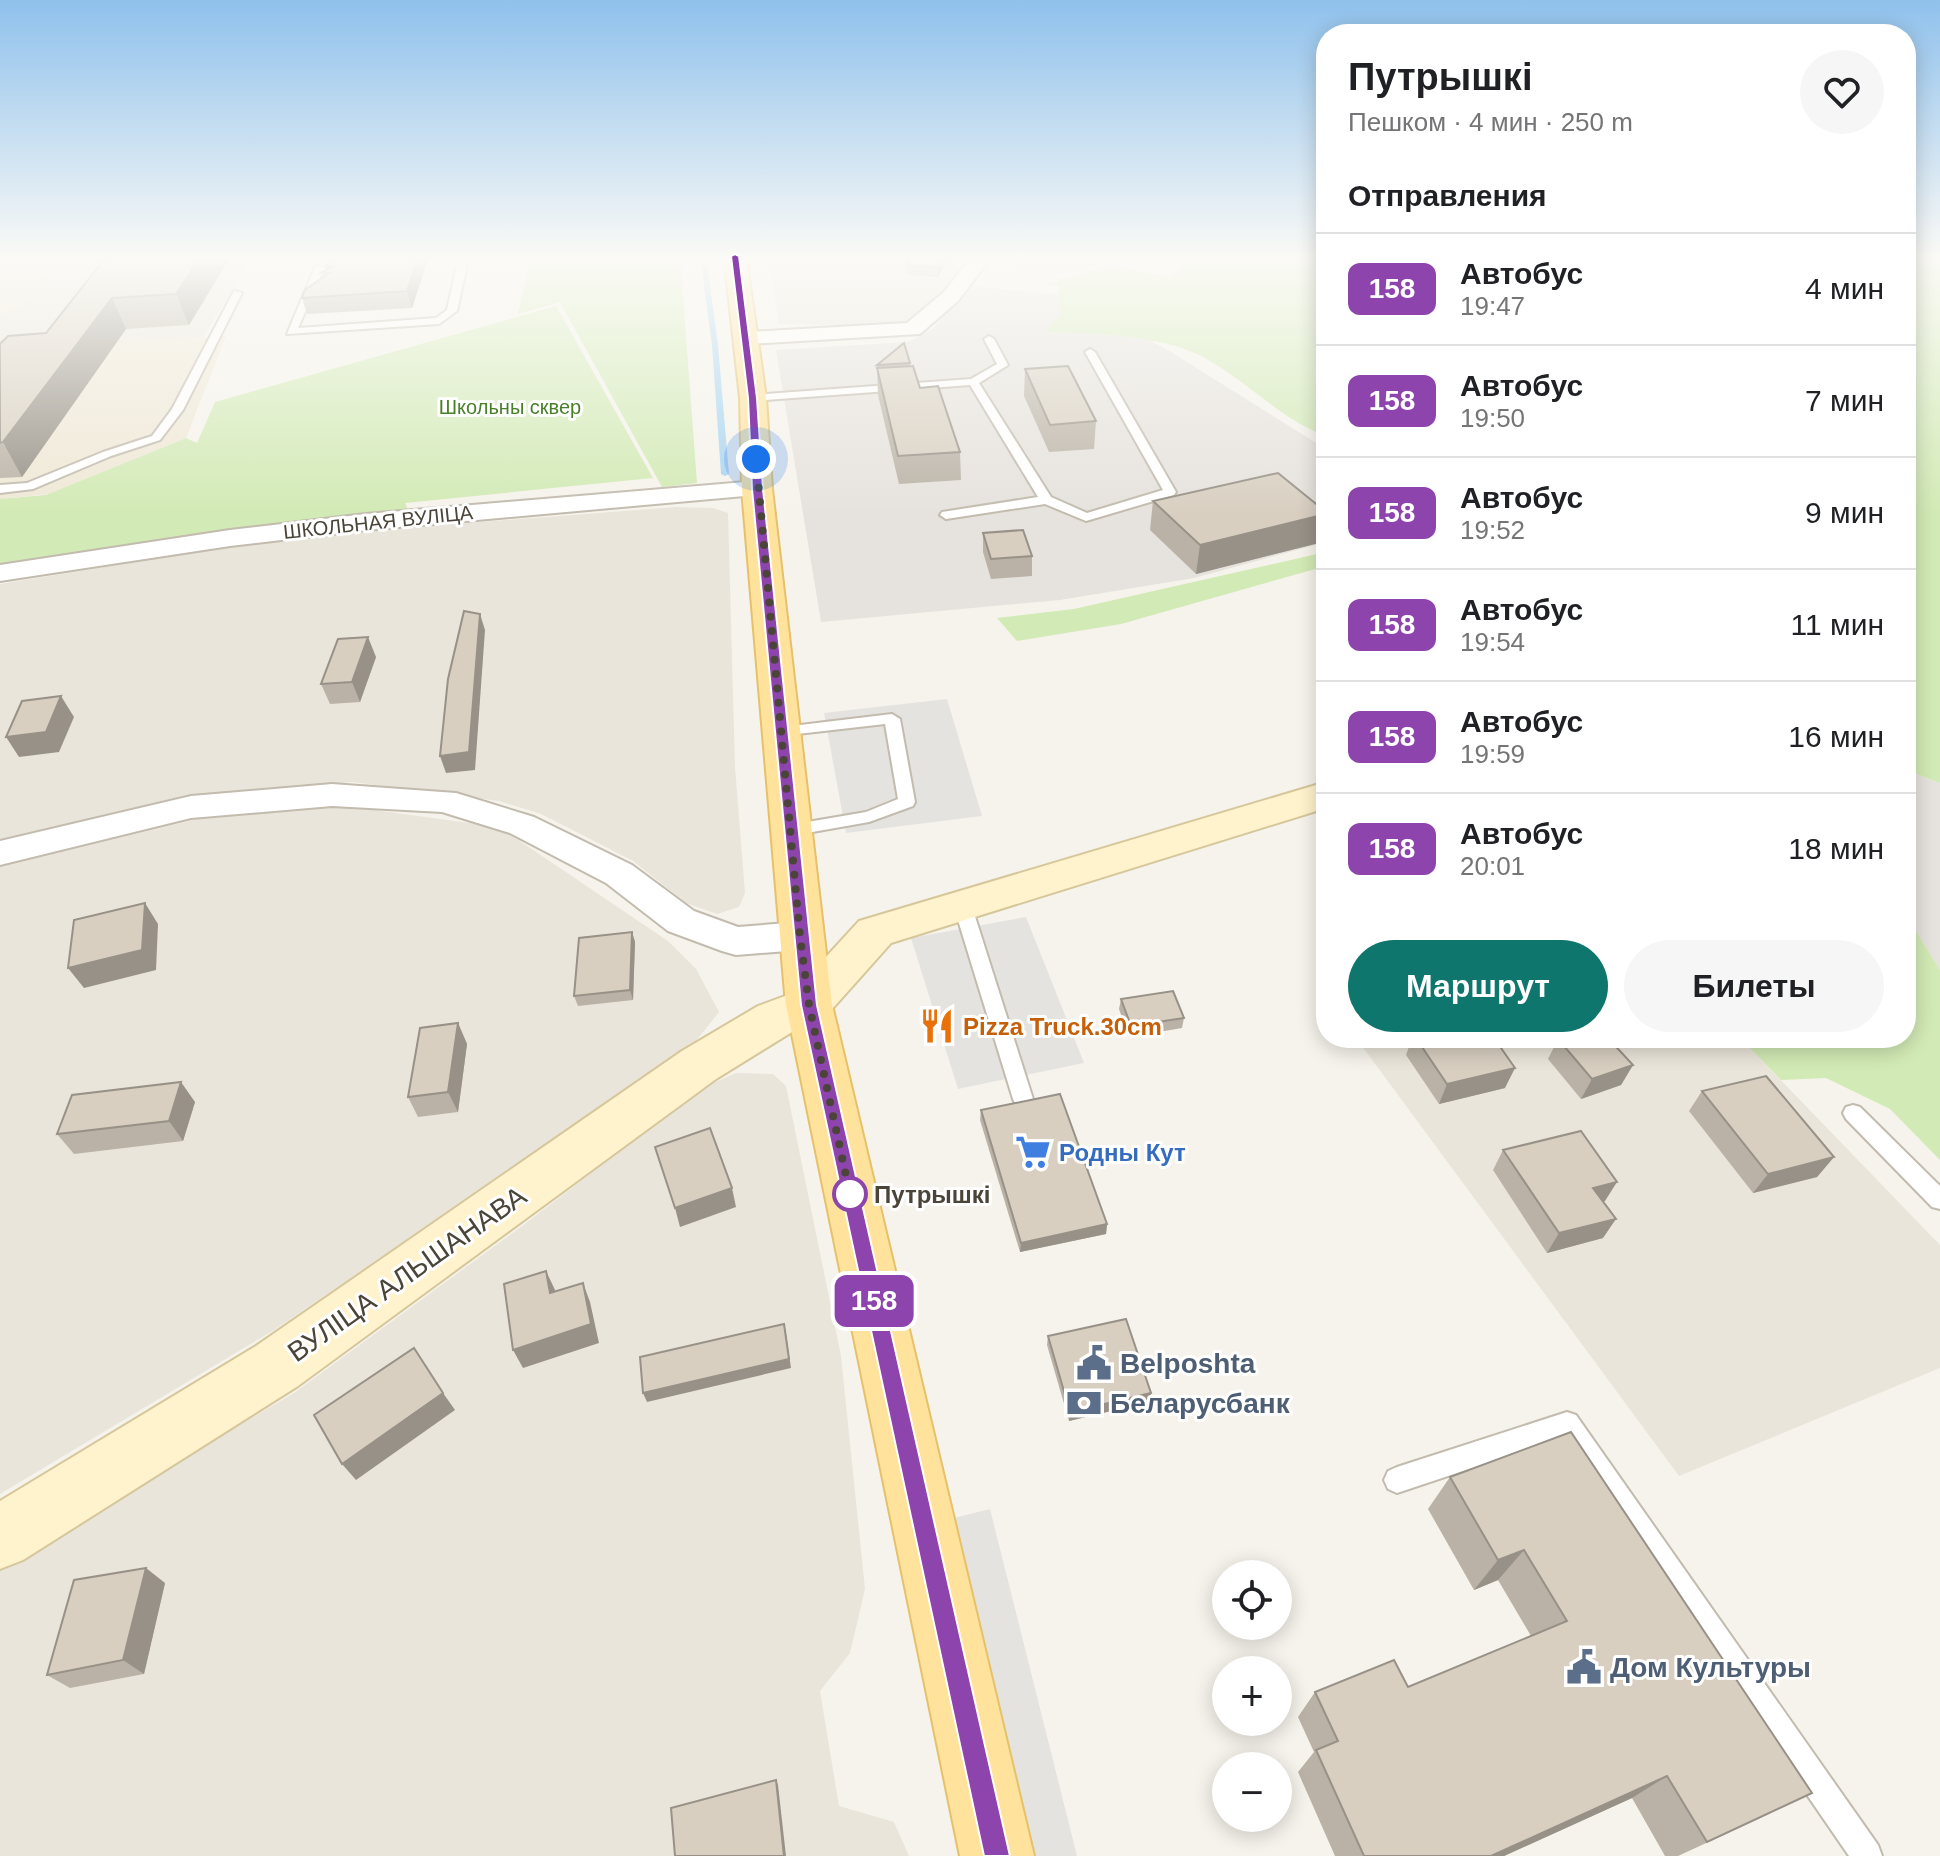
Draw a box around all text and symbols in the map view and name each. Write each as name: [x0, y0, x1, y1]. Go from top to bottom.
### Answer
button: heart: [1800, 50, 1884, 134]
text: Путрышкі: [1348, 56, 1532, 98]
text: Пешком · 4 мин · 250 m: [1348, 107, 1633, 137]
text: Отправления: [1348, 179, 1547, 212]
text: Автобус: [1460, 257, 1583, 290]
text: 4 мин: [1805, 272, 1884, 305]
text: 158: [1369, 273, 1415, 304]
text: 19:47: [1460, 291, 1525, 321]
text: Автобус: [1460, 369, 1583, 402]
text: 7 мин: [1805, 384, 1884, 417]
text: 158: [1369, 385, 1415, 416]
park label: Школьны сквер: [439, 396, 581, 418]
text: 19:50: [1460, 403, 1525, 433]
your location: [736, 439, 776, 479]
text: Автобус: [1460, 481, 1583, 514]
text: 9 мин: [1805, 496, 1884, 529]
text: 158: [1369, 497, 1415, 528]
street label: ШКОЛЬНАЯ ВУЛІЦА: [282, 501, 475, 543]
text: 19:52: [1460, 515, 1525, 545]
text: Автобус: [1460, 593, 1583, 626]
text: 11 мин: [1791, 608, 1884, 641]
text: 158: [1369, 609, 1415, 640]
text: 19:54: [1460, 627, 1525, 657]
text: Автобус: [1460, 705, 1583, 738]
text: 16 мин: [1788, 720, 1884, 753]
text: 158: [1369, 721, 1415, 752]
text: 19:59: [1460, 739, 1525, 769]
text: Автобус: [1460, 817, 1583, 850]
text: 18 мин: [1788, 832, 1884, 865]
text: 158: [1369, 833, 1415, 864]
text: 20:01: [1460, 851, 1525, 881]
button: Маршрут: [1348, 940, 1608, 1032]
button: Билеты: [1624, 940, 1884, 1032]
restaurant icon: Pizza Truck.30cm: [918, 1007, 956, 1045]
place label: Pizza Truck.30cm: [963, 1013, 1162, 1040]
supermarket icon: Родны Кут: [1014, 1133, 1052, 1171]
place label: Родны Кут: [1059, 1139, 1186, 1166]
marker: Путрышкі: [833, 1177, 867, 1211]
street label: ВУЛІЦА АЛЬШАНАВА: [282, 1180, 532, 1368]
place label: Путрышкі: [874, 1181, 990, 1208]
line badge: 158: [828, 1275, 920, 1327]
text: 158: [851, 1285, 897, 1316]
public building icon: Belposhta: [1075, 1344, 1113, 1382]
place label: Belposhta: [1120, 1348, 1256, 1379]
bank icon: Беларусбанк: [1065, 1384, 1103, 1422]
place label: Беларусбанк: [1110, 1388, 1291, 1419]
map controls: [1212, 1560, 1292, 1832]
button: locate: [1212, 1560, 1292, 1640]
public building icon: Дом Культуры: [1565, 1648, 1603, 1686]
place label: Дом Культуры: [1610, 1652, 1811, 1683]
button: +: [1212, 1656, 1292, 1736]
button: −: [1212, 1752, 1292, 1832]

